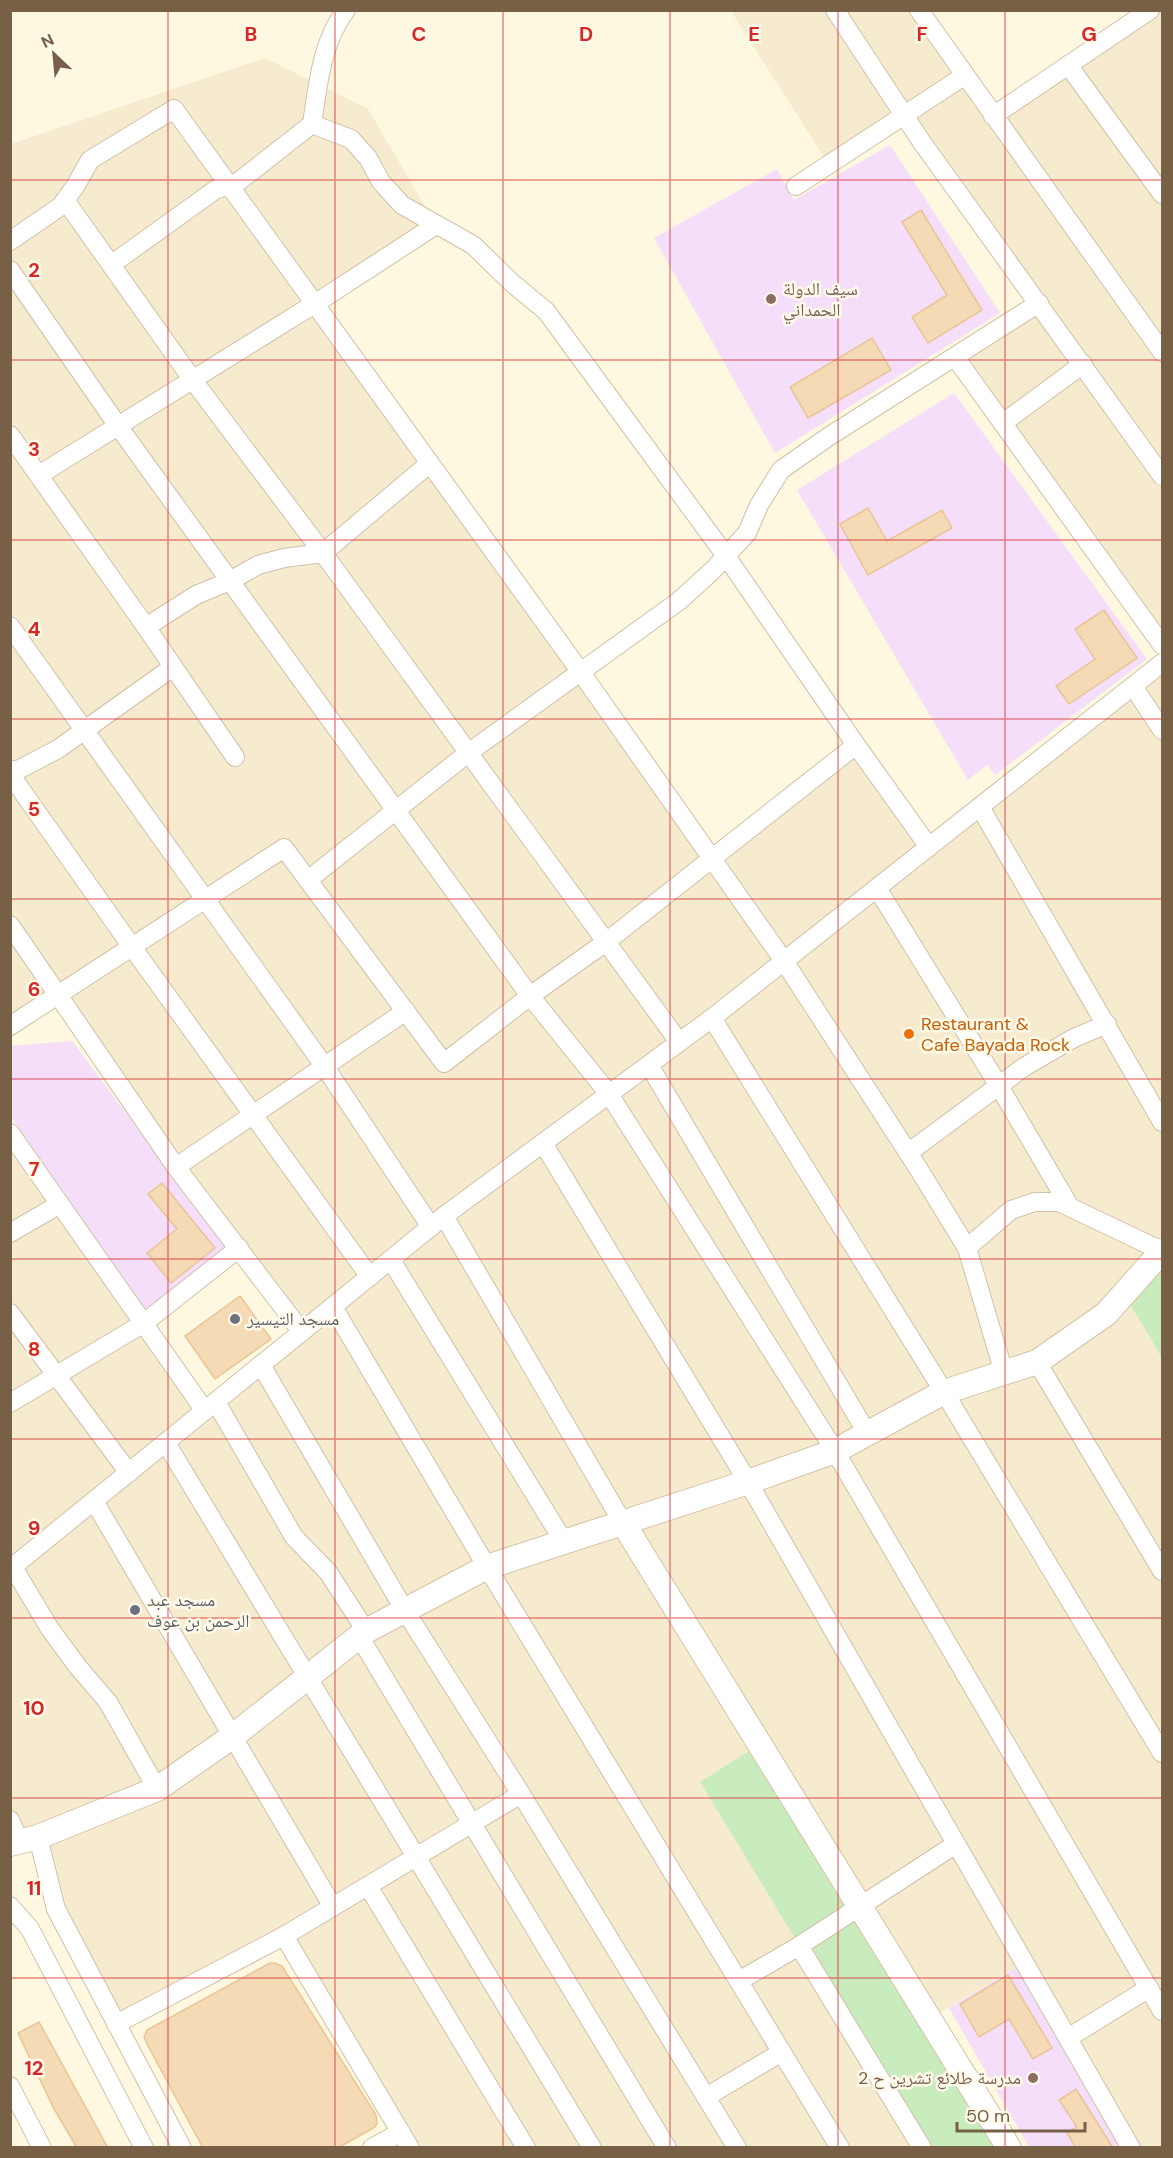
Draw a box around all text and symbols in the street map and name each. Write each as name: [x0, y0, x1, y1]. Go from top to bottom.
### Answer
text: B: [245, 21, 257, 47]
text: C: [412, 21, 426, 47]
text: D: [579, 21, 593, 47]
text: E: [748, 21, 760, 47]
text: F: [916, 21, 928, 47]
text: G: [1081, 21, 1097, 47]
north arrow: [24, 24, 84, 84]
text: N: [38, 29, 57, 53]
text: 2: [28, 257, 40, 283]
place label: سيف الدولة الحمداني: [783, 277, 858, 325]
marker: سيف الدولة الحمداني: [764, 292, 778, 306]
text: 3: [28, 436, 40, 462]
text: 4: [28, 616, 41, 642]
text: 5: [28, 796, 40, 822]
text: 6: [28, 976, 40, 1002]
place label: Restaurant & Cafe Bayada Rock: [921, 1012, 1070, 1057]
marker: Restaurant & Cafe Bayada Rock: [902, 1027, 916, 1041]
text: 7: [29, 1156, 40, 1182]
place label: مسجد التيسير: [246, 1307, 339, 1331]
marker: مسجد التيسير: [228, 1312, 242, 1326]
text: 8: [28, 1336, 40, 1362]
text: 9: [28, 1515, 40, 1541]
place label: مسجد عبد الرحمن بن عوف: [147, 1588, 250, 1633]
marker: مسجد عبد الرحمن بن عوف: [128, 1603, 142, 1617]
text: 10: [23, 1695, 45, 1721]
text: 11: [27, 1875, 41, 1901]
text: 12: [25, 2055, 43, 2081]
place label: مدرسة طلائع تشرين ح 2: [858, 2066, 1021, 2090]
marker: مدرسة طلائع تشرين ح 2: [1026, 2071, 1040, 2085]
scale bar: [957, 2095, 1084, 2133]
text: 50 m: [966, 2104, 1010, 2128]

